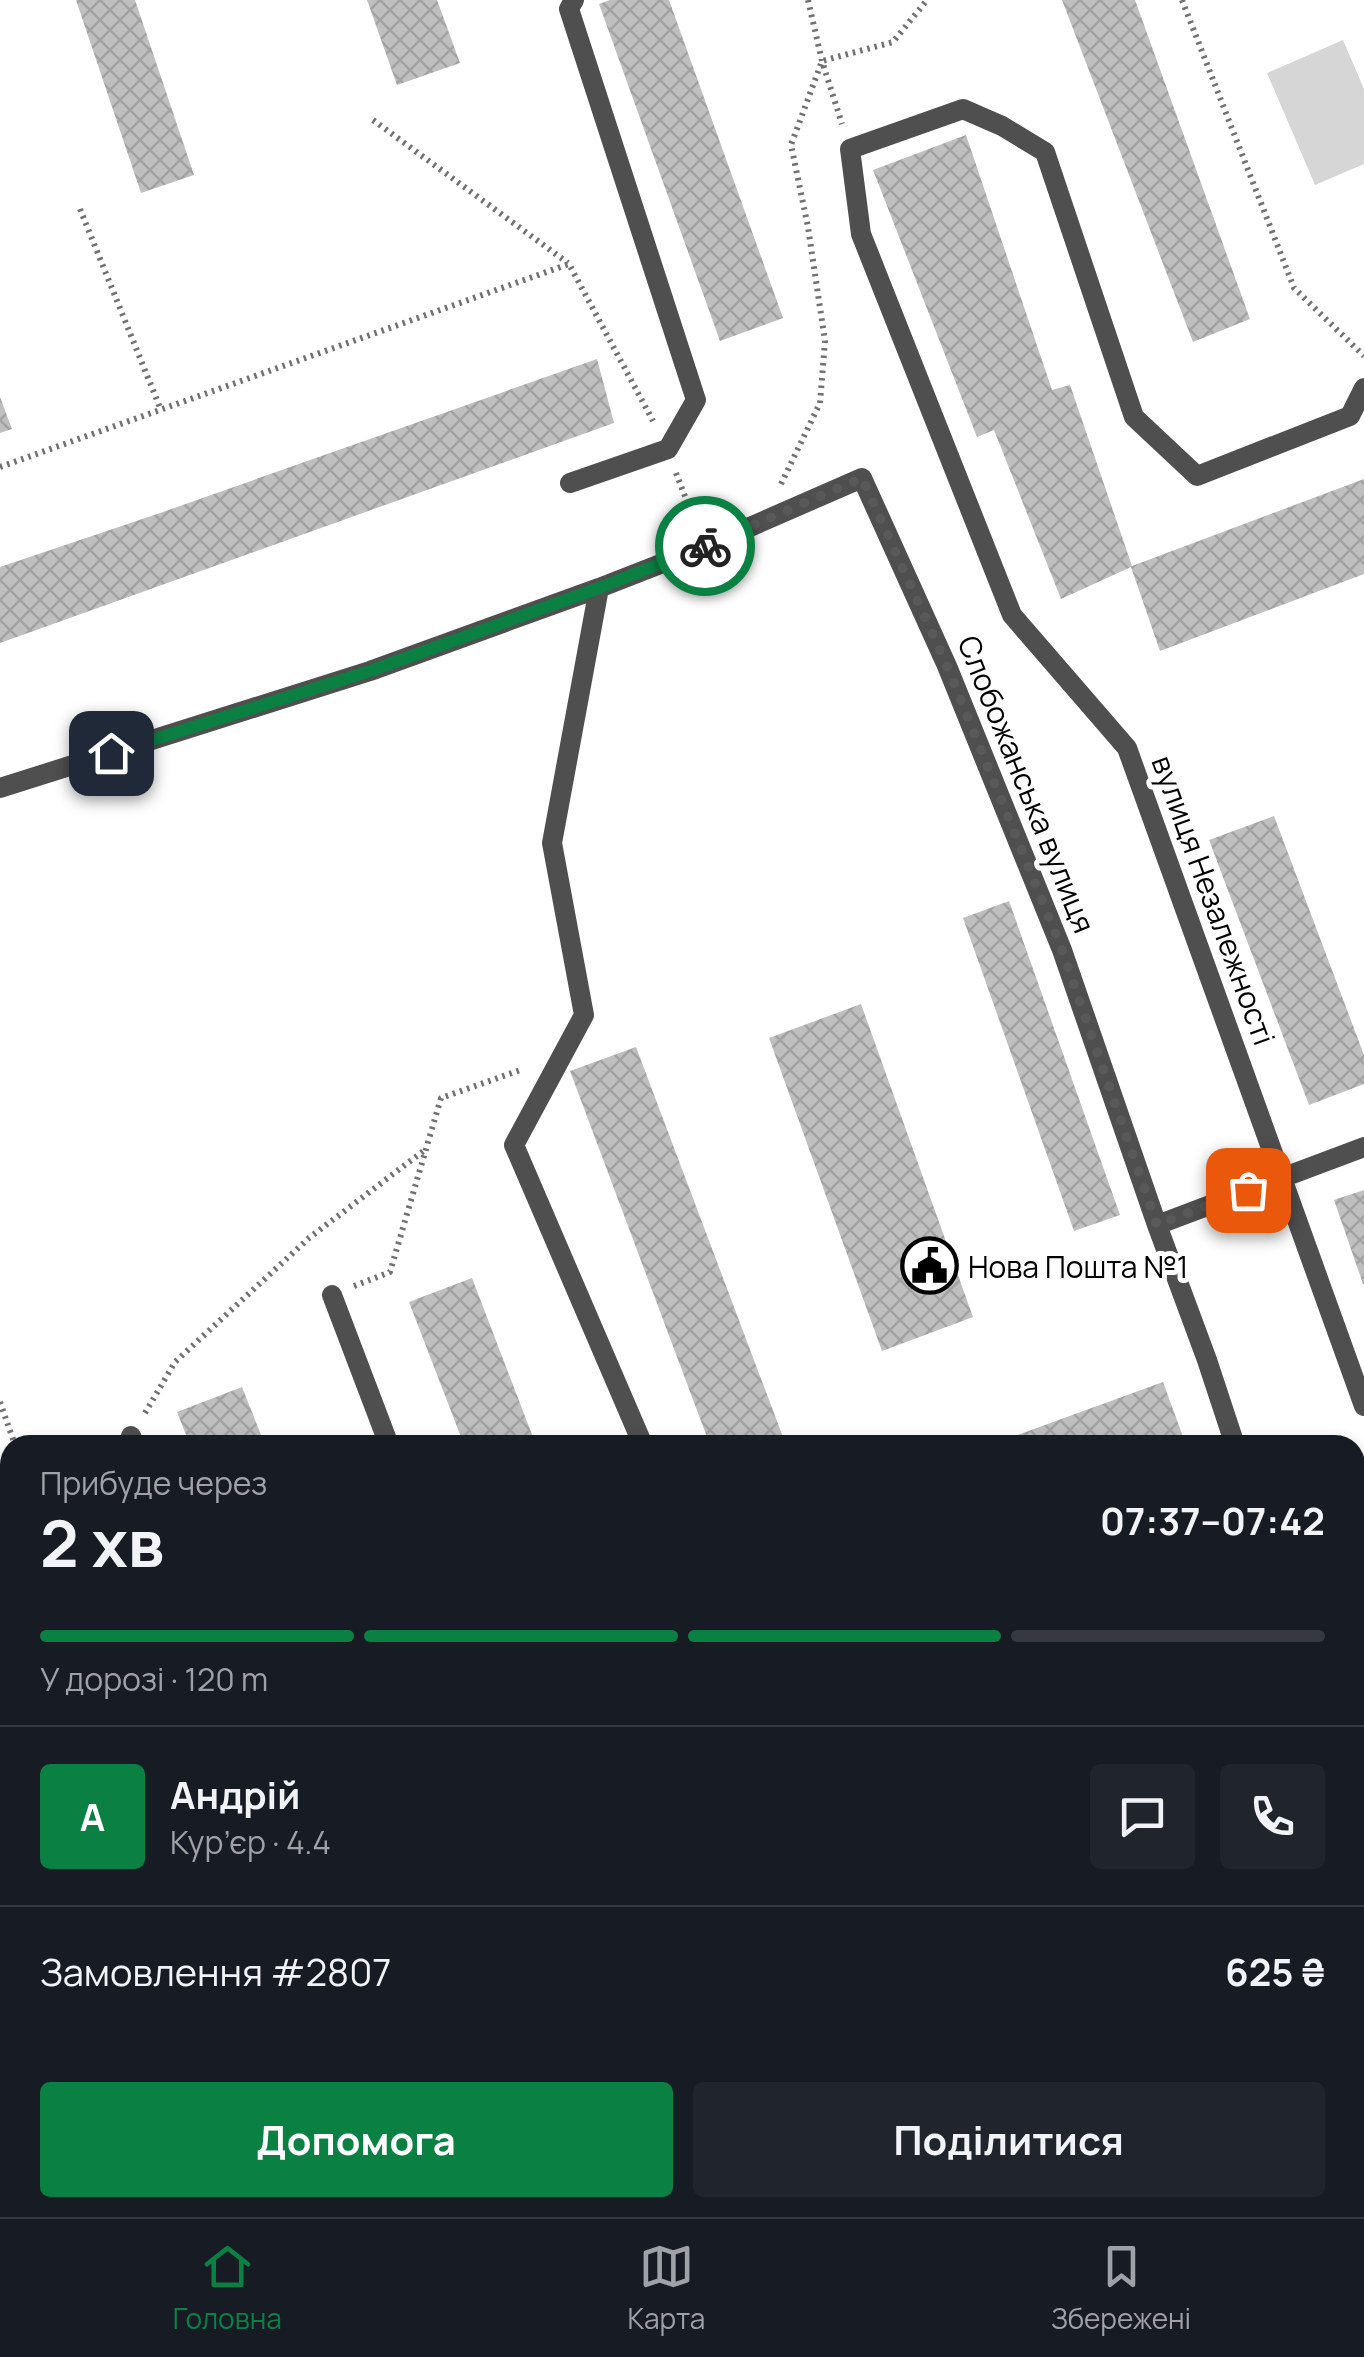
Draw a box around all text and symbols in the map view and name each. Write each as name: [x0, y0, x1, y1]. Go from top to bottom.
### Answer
courier: [655, 496, 755, 596]
icon: bike: [678, 519, 733, 574]
street label: Слобожанська вулиця: [949, 629, 1105, 939]
pin: [69, 711, 154, 796]
icon: home: [84, 726, 139, 781]
street label: вулиця Незалежності: [1143, 750, 1285, 1050]
pin: [1206, 1148, 1291, 1233]
icon: bag: [1221, 1163, 1276, 1218]
public building icon: Нова Пошта №1: [899, 1236, 959, 1296]
place label: Нова Пошта №1: [968, 1246, 1188, 1287]
text: Прибуде через: [40, 1461, 267, 1505]
text: 07:37–07:42: [1100, 1494, 1325, 1546]
text: 2 хв: [40, 1498, 164, 1587]
text: У дорозі · 120 m: [40, 1657, 268, 1701]
button: chat: [1090, 1764, 1195, 1869]
button: phone: [1220, 1764, 1325, 1869]
text: Андрій: [170, 1768, 300, 1820]
text: А: [80, 1790, 105, 1842]
text: Кур’єр · 4.4: [170, 1820, 331, 1864]
text: Замовлення #2807: [40, 1945, 391, 1997]
text: 625 ₴: [1225, 1945, 1325, 1997]
button: Допомога: [40, 2082, 673, 2197]
button: Поділитися: [693, 2082, 1325, 2197]
tab: Головна: [173, 2239, 282, 2337]
tab: Карта: [627, 2239, 705, 2337]
tab: Збережені: [1051, 2239, 1191, 2337]

